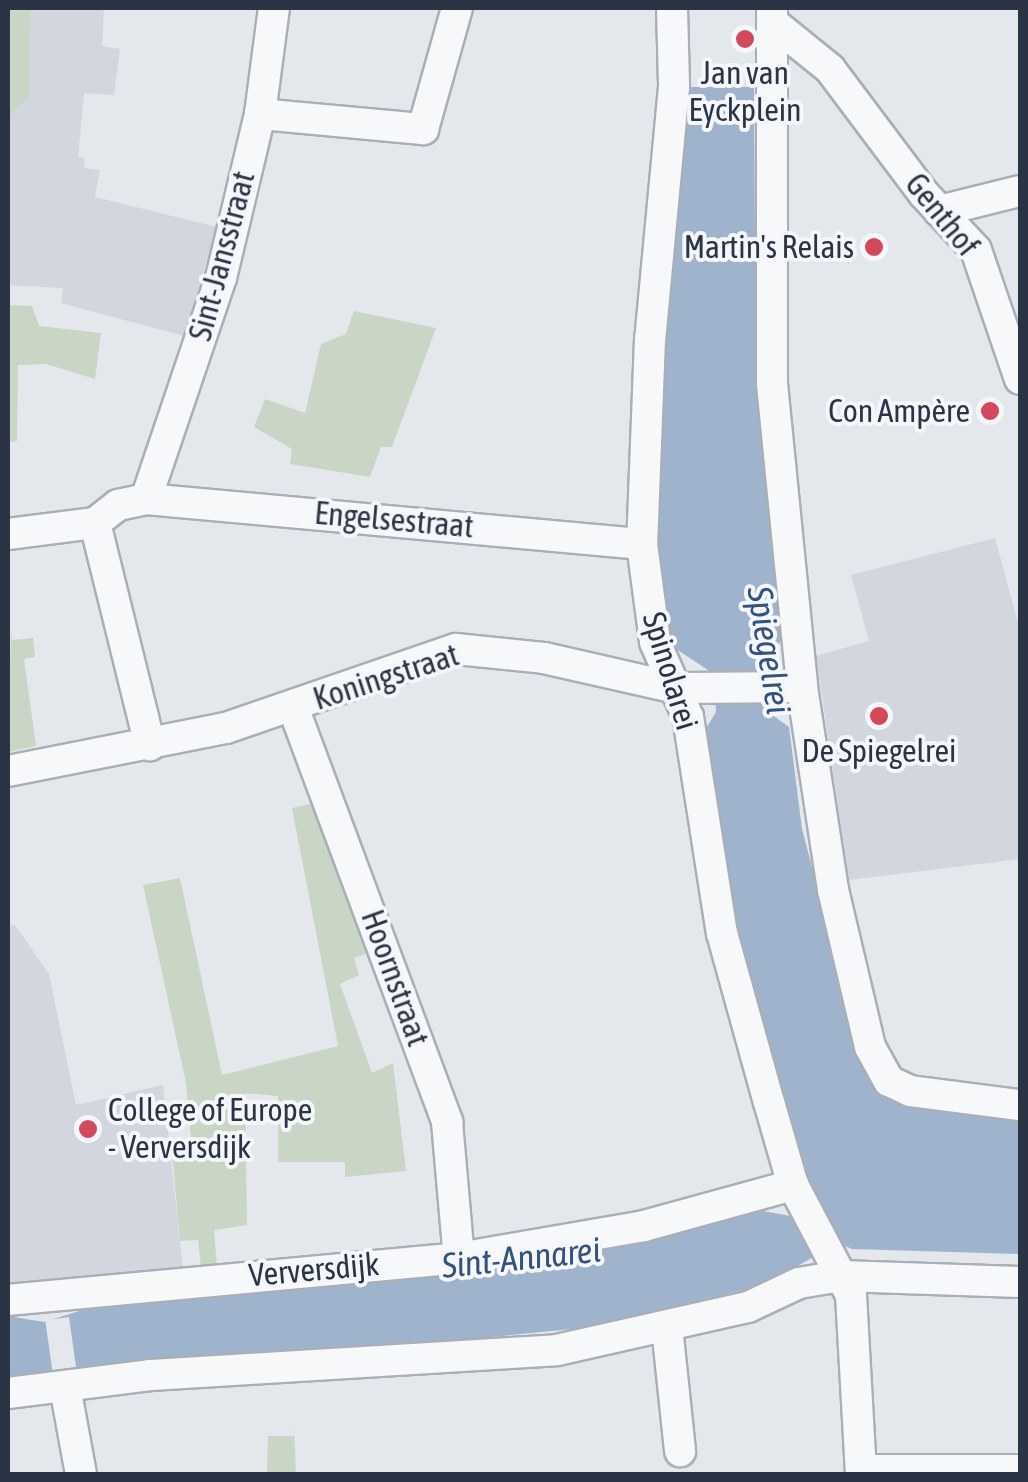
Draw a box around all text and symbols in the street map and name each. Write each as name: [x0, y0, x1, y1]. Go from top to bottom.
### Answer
marker: Jan van Eyckplein: [734, 28, 756, 50]
place label: Jan van Eyckplein: [688, 55, 802, 130]
street label: Genthof: [897, 166, 987, 264]
street label: Sint-Jansstraat: [181, 167, 263, 345]
place label: Martin's Relais: [684, 228, 854, 266]
marker: Martin's Relais: [863, 236, 885, 258]
place label: Con Ampère: [828, 392, 970, 430]
marker: Con Ampère: [979, 400, 1001, 422]
street label: Engelsestraat: [313, 494, 475, 546]
water label: Spiegelrei: [739, 583, 801, 717]
street label: Spinolarei: [634, 607, 706, 735]
street label: Koningstraat: [308, 635, 464, 719]
marker: De Spiegelrei: [868, 705, 890, 727]
place label: De Spiegelrei: [802, 732, 956, 770]
street label: Hoornstraat: [353, 905, 437, 1051]
place label: College of Europe - Verversdijk: [108, 1092, 312, 1167]
marker: College of Europe - Verversdijk: [77, 1118, 99, 1140]
water label: Sint-Annarei: [440, 1228, 602, 1286]
street label: Verversdijk: [247, 1245, 381, 1295]

